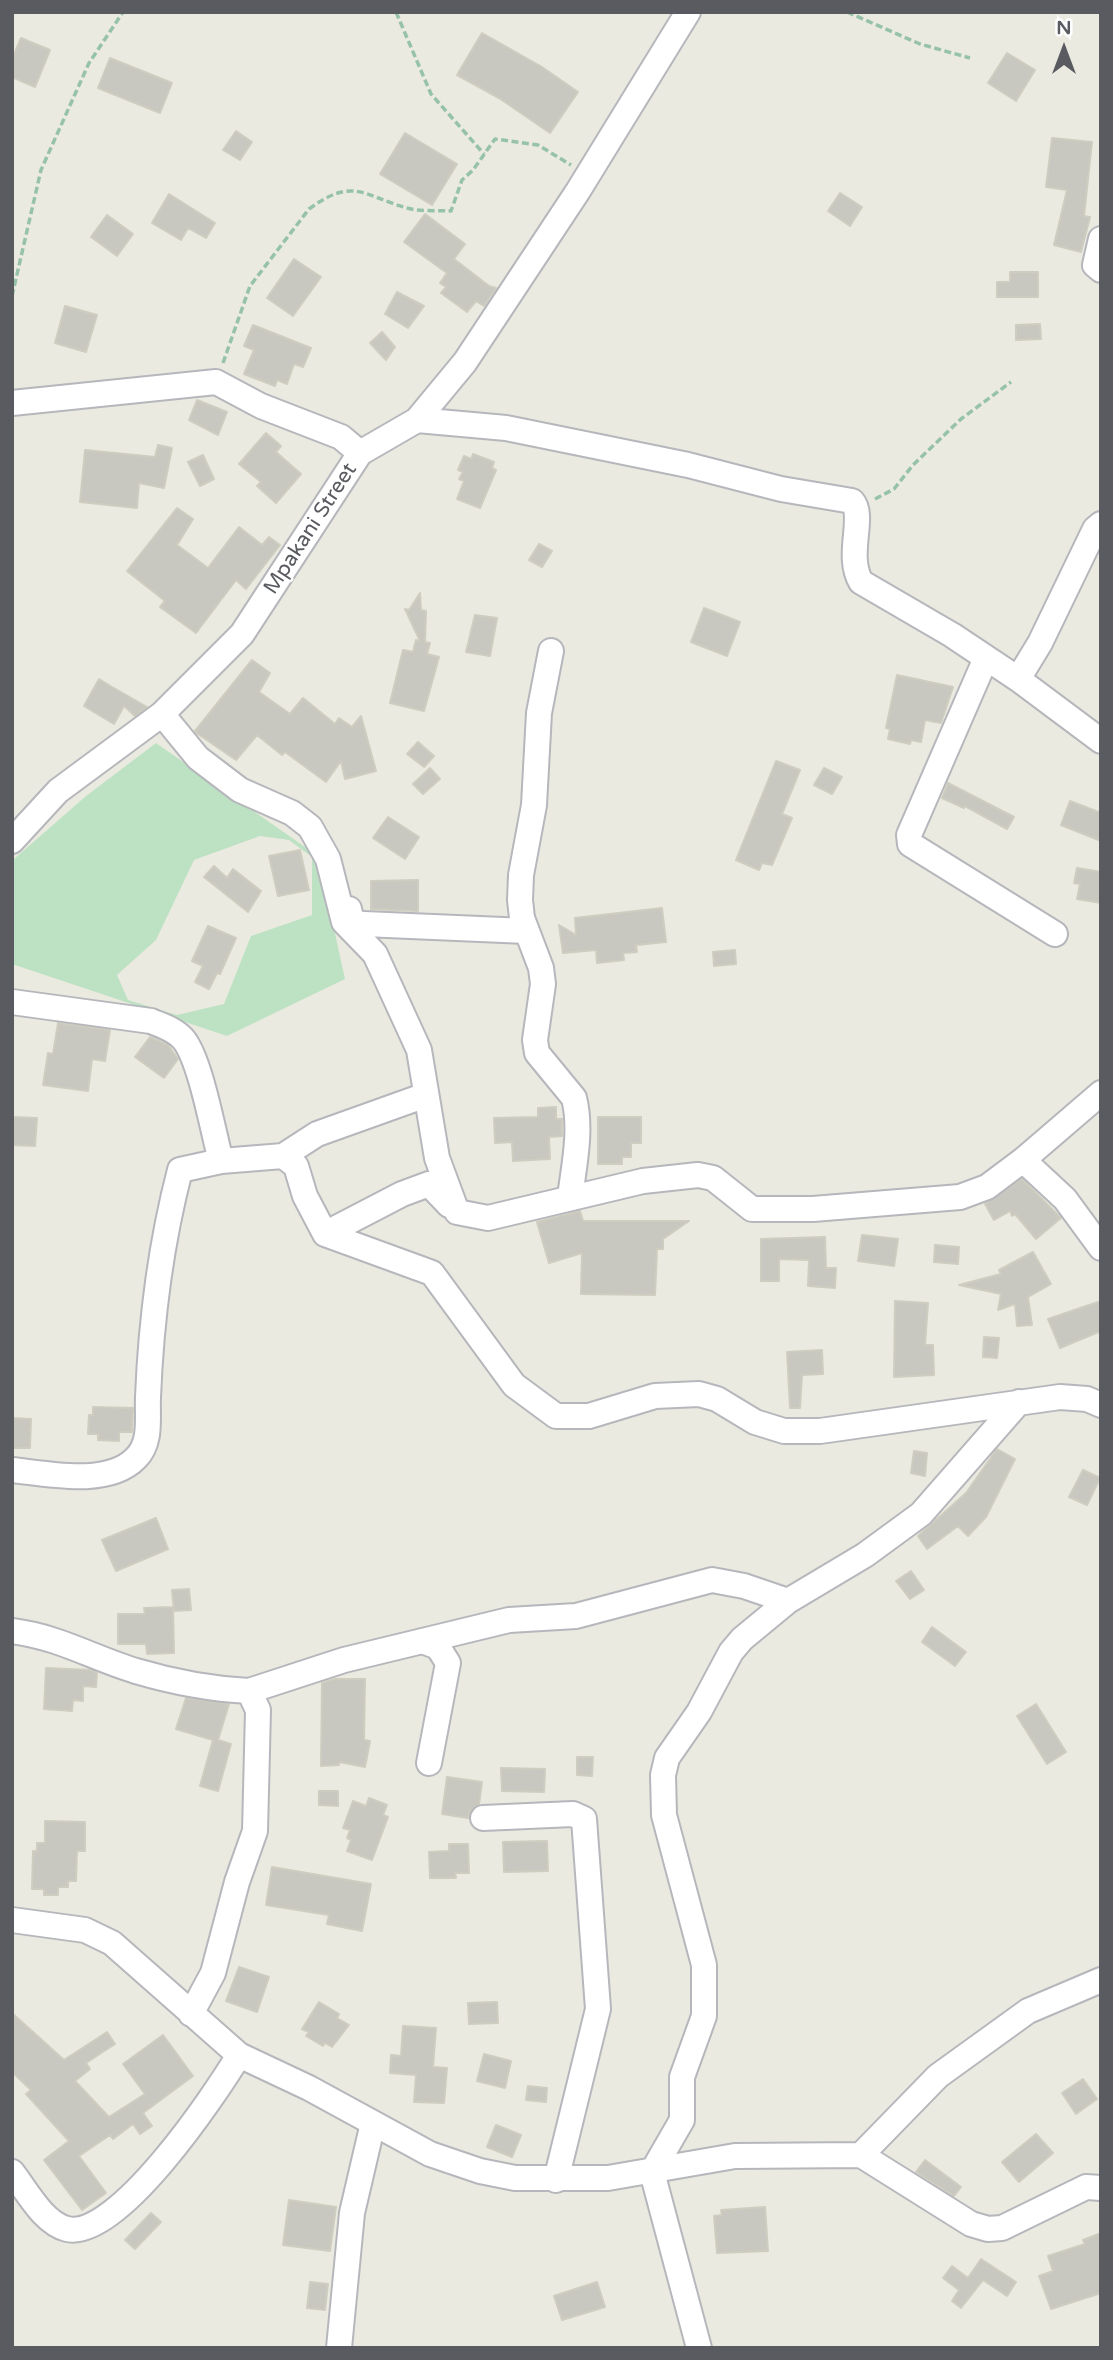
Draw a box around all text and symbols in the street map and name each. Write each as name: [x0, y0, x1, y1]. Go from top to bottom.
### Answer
north arrow: [1029, 14, 1099, 84]
text: N: [1056, 17, 1072, 39]
street label: Mpakani Street: [259, 459, 363, 599]

